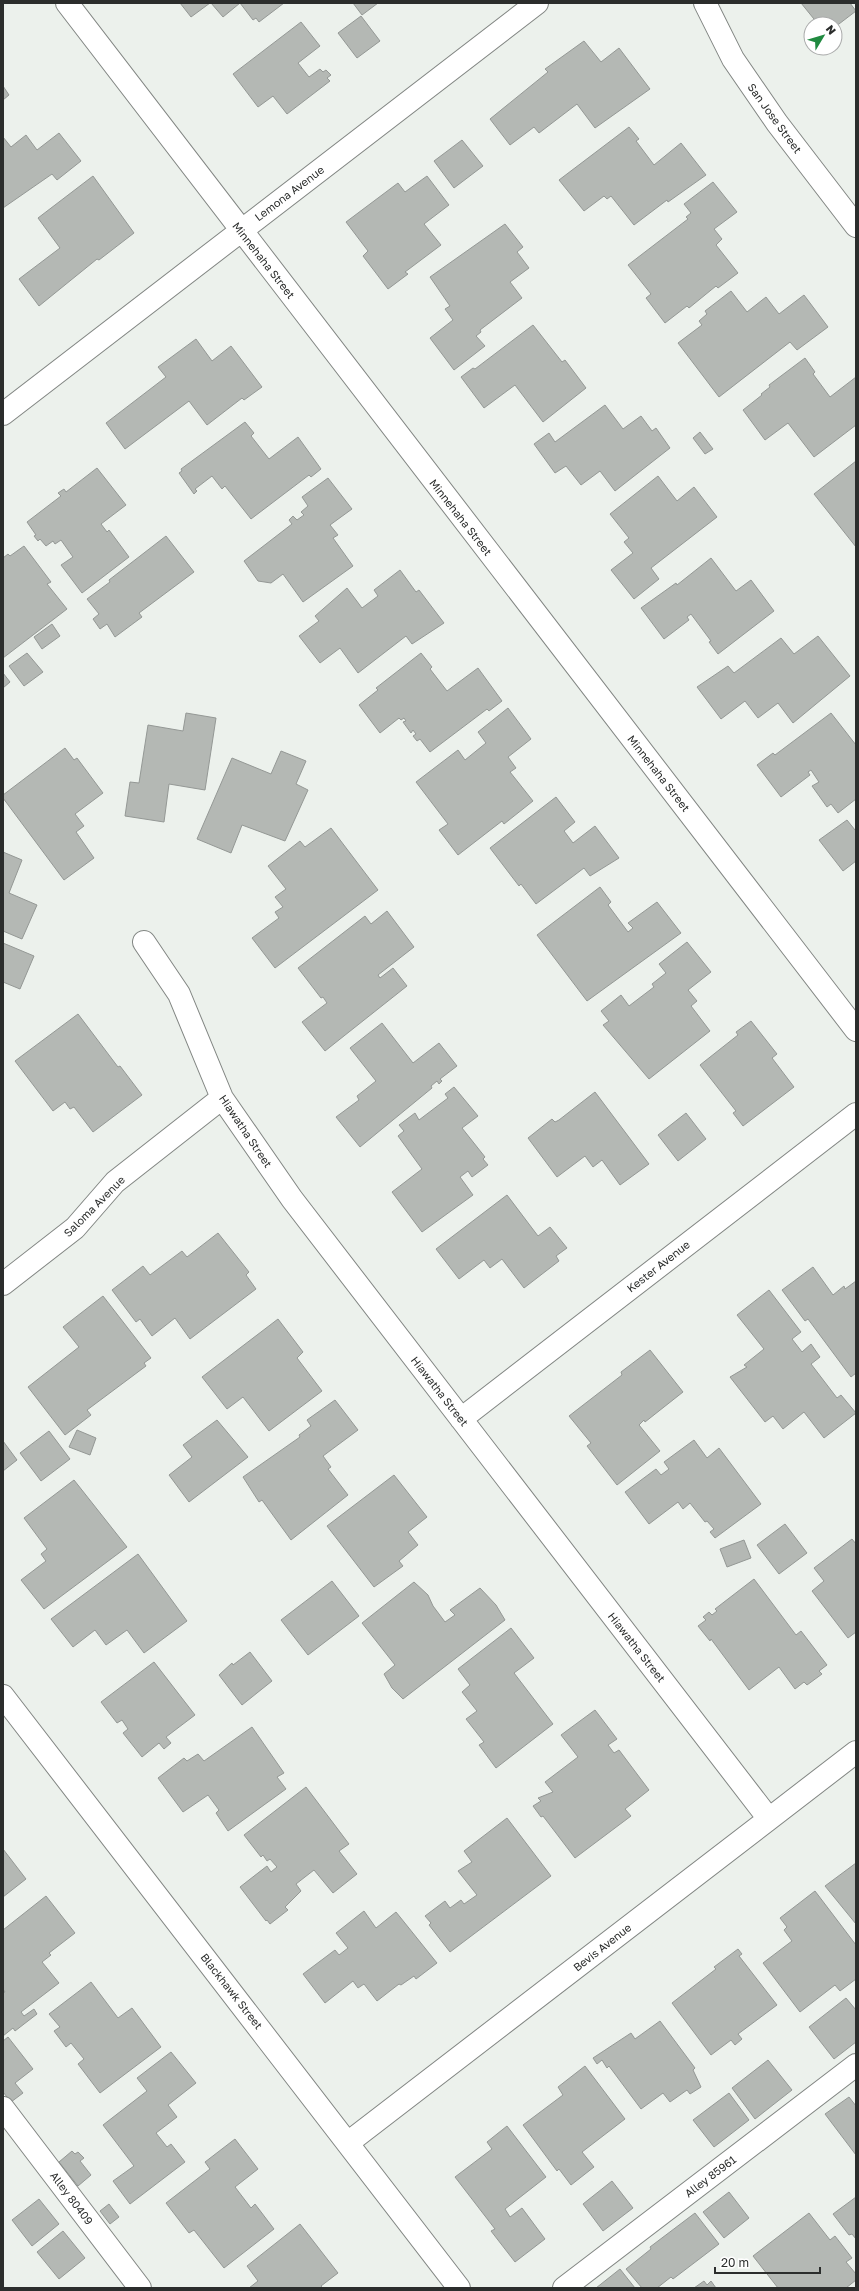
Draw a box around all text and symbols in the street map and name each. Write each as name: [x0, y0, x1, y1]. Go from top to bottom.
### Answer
north arrow: [803, 16, 843, 56]
text: N: [824, 22, 839, 37]
street label: San Jose Street: [745, 81, 805, 155]
street label: Lemona Avenue: [252, 163, 326, 223]
street label: Minnehaha Street: [230, 219, 298, 301]
street label: Minnehaha Street: [427, 476, 495, 558]
street label: Minnehaha Street: [625, 732, 693, 814]
street label: Hiawatha Street: [217, 1092, 275, 1170]
street label: Saloma Avenue: [61, 1173, 127, 1239]
street label: Kester Avenue: [624, 1237, 692, 1295]
street label: Hiawatha Street: [409, 1354, 471, 1428]
street label: Hiawatha Street: [606, 1610, 668, 1684]
street label: Bevis Avenue: [570, 1920, 634, 1974]
street label: Blackhawk Street: [198, 1951, 266, 2031]
street label: Alley 85961: [682, 2152, 738, 2200]
street label: Alley 80409: [48, 2169, 96, 2227]
scale bar: [715, 2249, 820, 2275]
text: 20 m: [721, 2255, 749, 2270]

